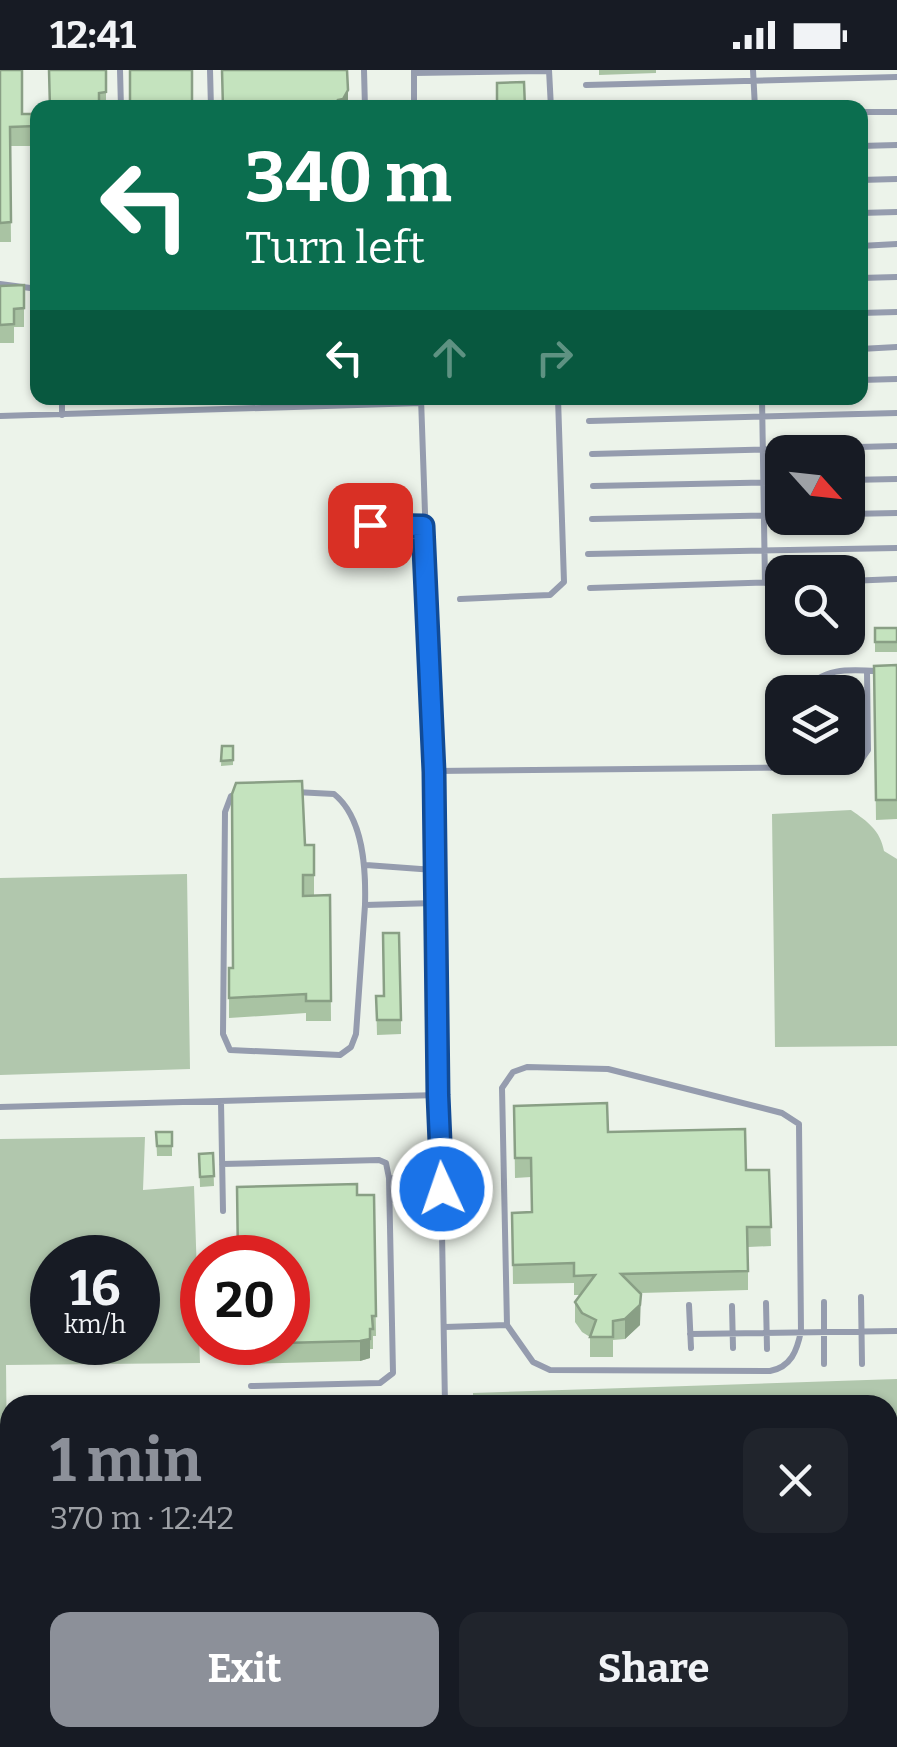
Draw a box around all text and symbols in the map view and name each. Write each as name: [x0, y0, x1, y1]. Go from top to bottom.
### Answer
text: 12:41: [50, 12, 136, 58]
text: 340 m: [245, 136, 452, 220]
icon: left: [80, 140, 210, 270]
text: Turn left: [245, 221, 425, 275]
icon: left: [317, 330, 372, 385]
icon: ahead: [422, 330, 477, 385]
icon: right: [527, 330, 582, 385]
north arrow: [765, 435, 865, 535]
map controls: [765, 435, 865, 775]
pin: [328, 483, 413, 568]
icon: arrive: [343, 498, 398, 553]
button: search: [765, 555, 865, 655]
button: layers: [765, 675, 865, 775]
position arrow: [390, 1137, 494, 1241]
speed limit sign: 20: [180, 1235, 310, 1365]
text: 16: [69, 1258, 121, 1318]
text: km/h: [64, 1310, 126, 1340]
text: 1 min: [50, 1425, 202, 1497]
button: close: [743, 1428, 848, 1533]
text: 370 m · 12:42: [50, 1499, 234, 1537]
button: Exit: [50, 1612, 439, 1727]
button: Share: [459, 1612, 848, 1727]

